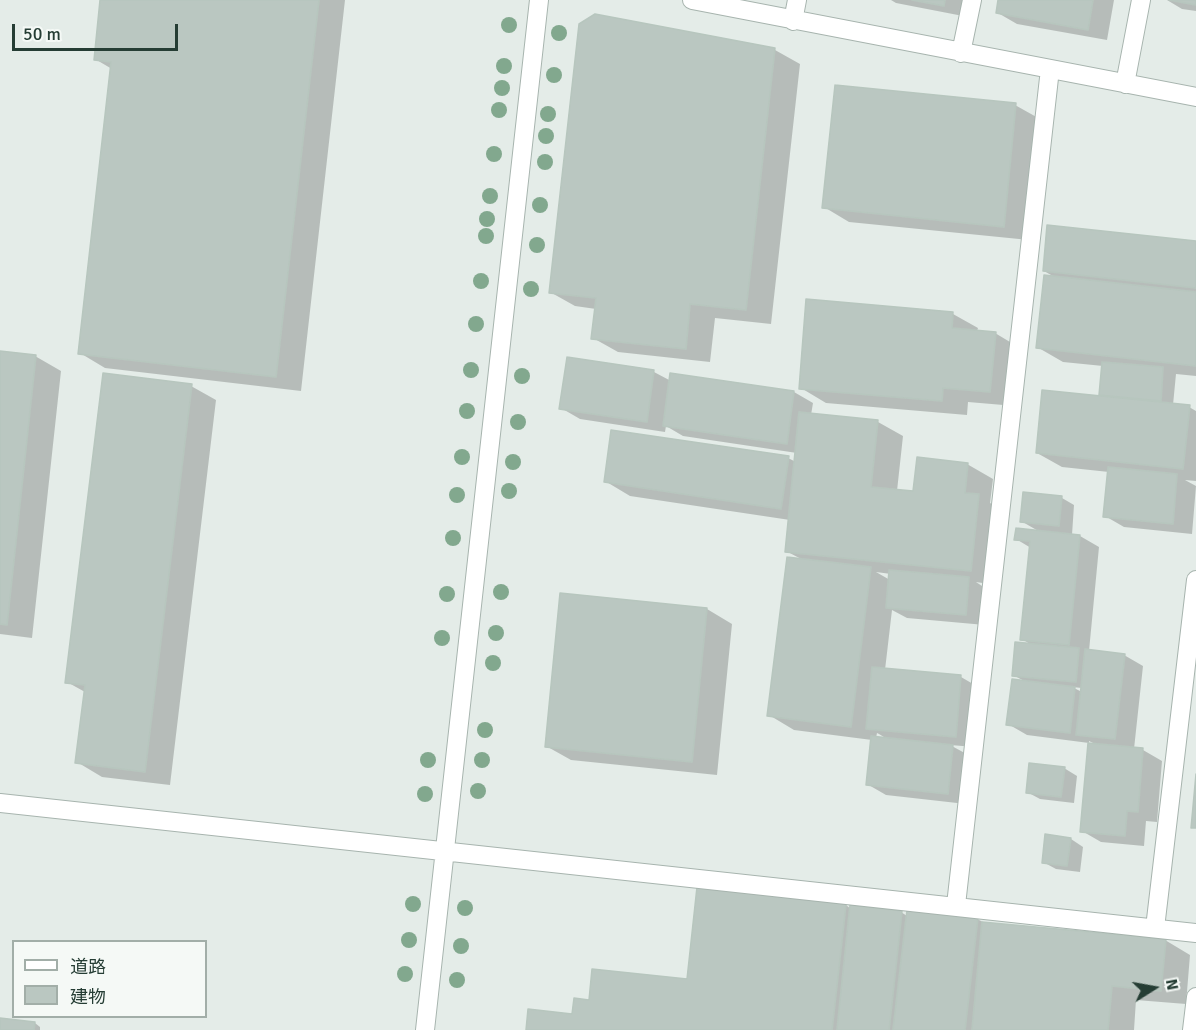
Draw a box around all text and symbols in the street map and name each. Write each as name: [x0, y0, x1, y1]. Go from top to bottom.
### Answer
scale bar: [15, 12, 182, 50]
text: 50 m: [23, 23, 61, 45]
legend: [12, 940, 207, 1018]
text: 道路: [70, 956, 106, 978]
north arrow: [1124, 958, 1184, 1018]
text: N: [1161, 977, 1183, 992]
text: 建物: [70, 986, 106, 1008]

